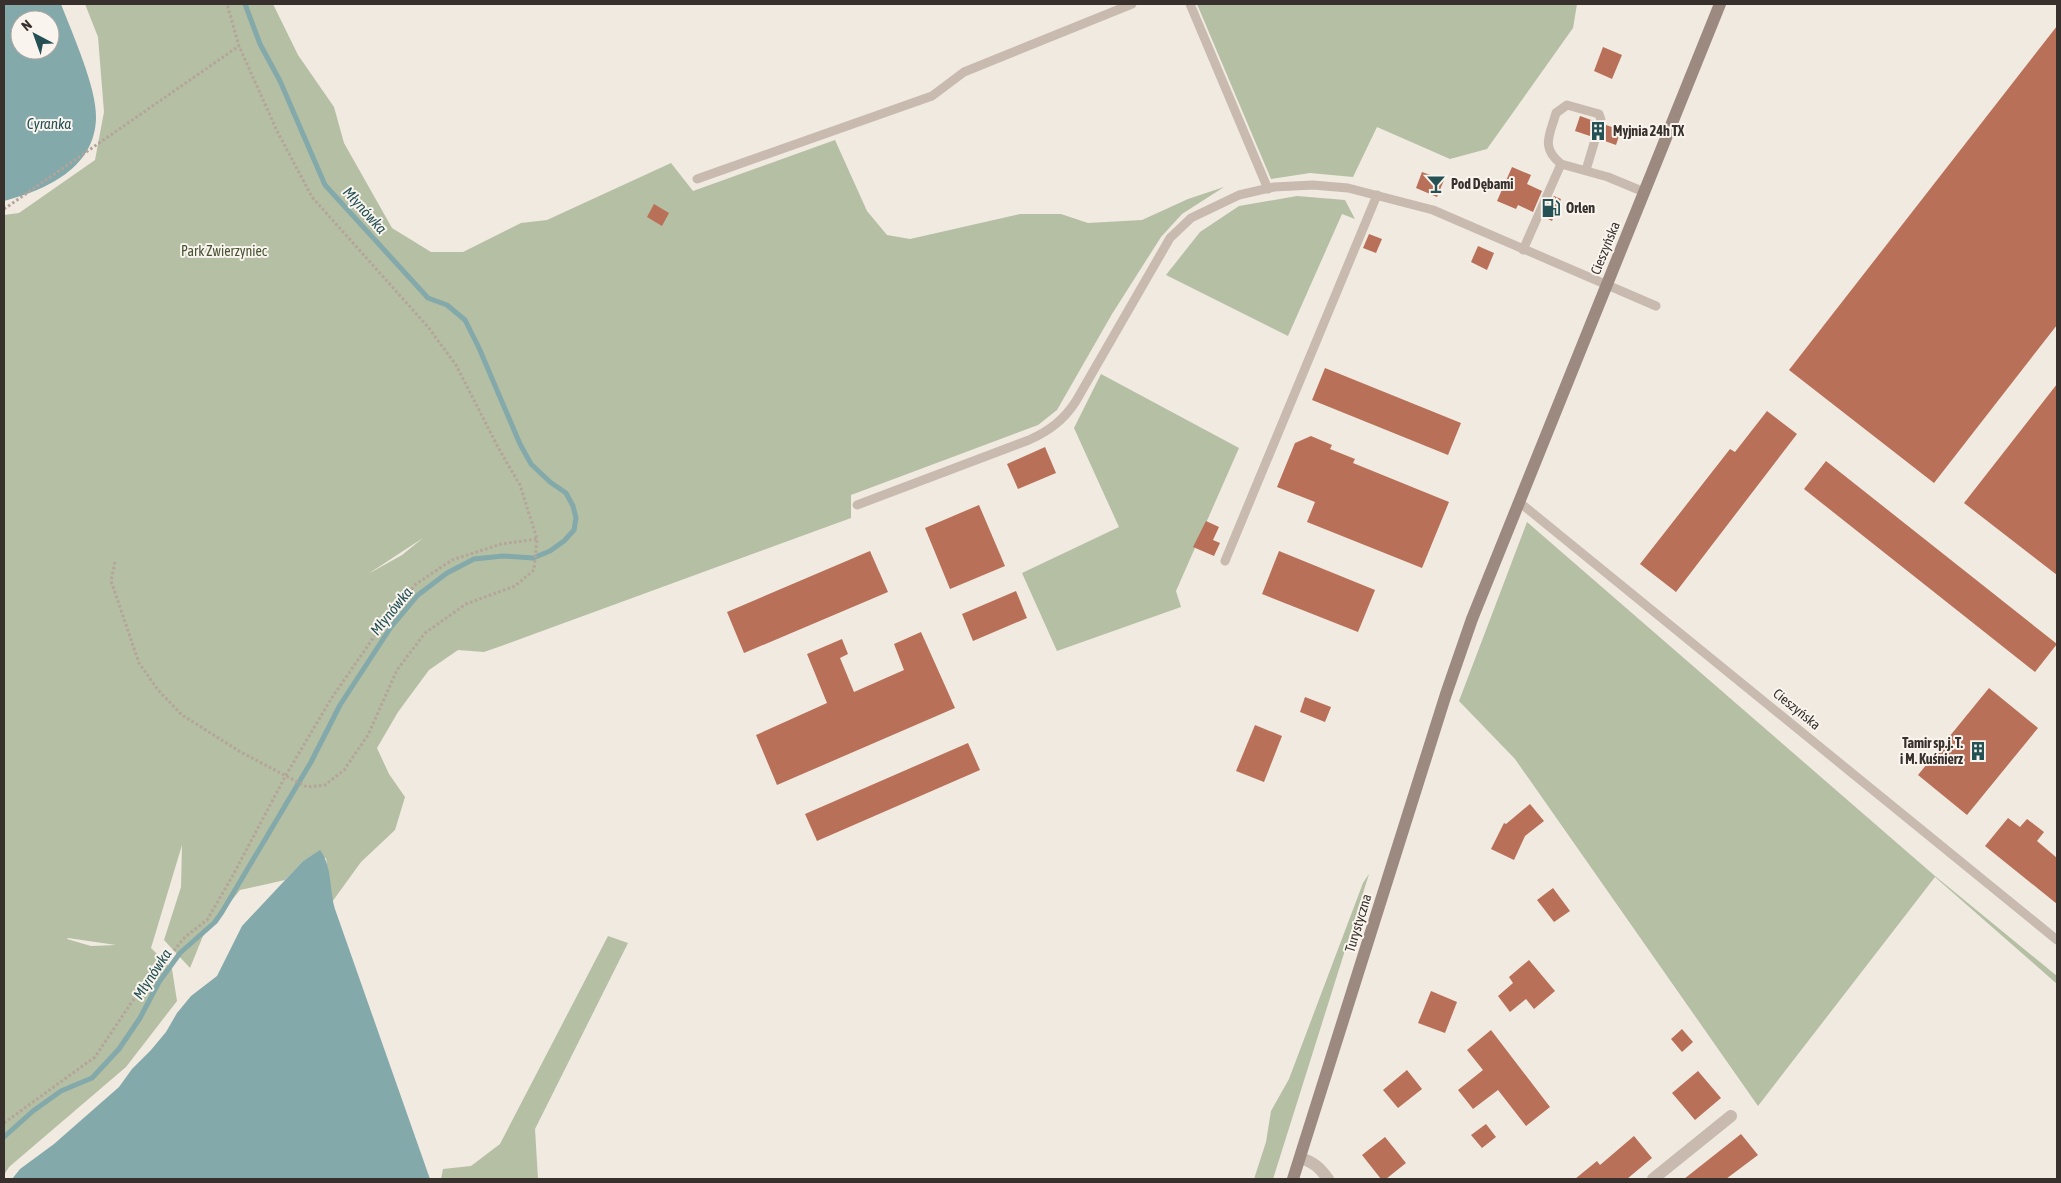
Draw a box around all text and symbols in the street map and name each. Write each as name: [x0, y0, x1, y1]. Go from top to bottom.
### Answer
north arrow: [10, 10, 60, 60]
text: N: [18, 16, 35, 34]
water label: Cyranka: [27, 115, 71, 132]
building icon: Myjnia 24h TX: [1587, 120, 1609, 142]
place label: Myjnia 24h TX: [1613, 123, 1685, 139]
bar icon: Pod Dębami: [1425, 173, 1447, 195]
place label: Pod Dębami: [1451, 176, 1514, 192]
water label: Młynówka: [340, 183, 390, 237]
fuel station icon: Orlen: [1540, 197, 1562, 219]
place label: Orlen: [1566, 200, 1595, 216]
street label: Cieszyńska: [1587, 219, 1623, 277]
park label: Park Zwierzyniec: [181, 243, 268, 259]
water label: Młynówka: [367, 584, 415, 638]
street label: Cieszyńska: [1770, 685, 1824, 733]
place label: Tamir sp.j. T. i M. Kuśnierz: [1900, 735, 1963, 767]
building icon: Tamir sp.j. T. i M. Kuśnierz: [1967, 740, 1989, 762]
street label: Turystyczna: [1342, 892, 1374, 954]
water label: Młynówka: [129, 946, 175, 1002]

